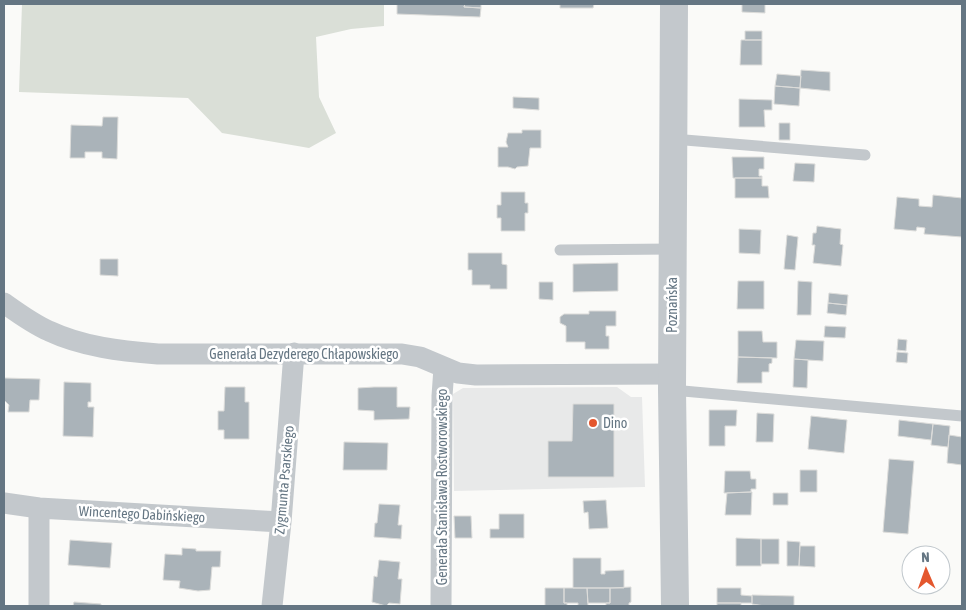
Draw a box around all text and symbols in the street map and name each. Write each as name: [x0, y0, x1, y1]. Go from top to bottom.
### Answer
street label: Poznańska: [664, 277, 680, 333]
street label: Generała Dezyderego Chłapowskiego: [209, 346, 399, 362]
street label: Generała Stanisława Rostworowskiego: [434, 389, 450, 585]
place label: Dino: [603, 415, 627, 431]
marker: Dino: [587, 417, 599, 429]
street label: Zygmunta Psarskiego: [271, 425, 297, 535]
street label: Wincentego Dabińskiego: [78, 503, 206, 525]
north arrow: [901, 545, 951, 595]
text: N: [921, 549, 930, 565]

